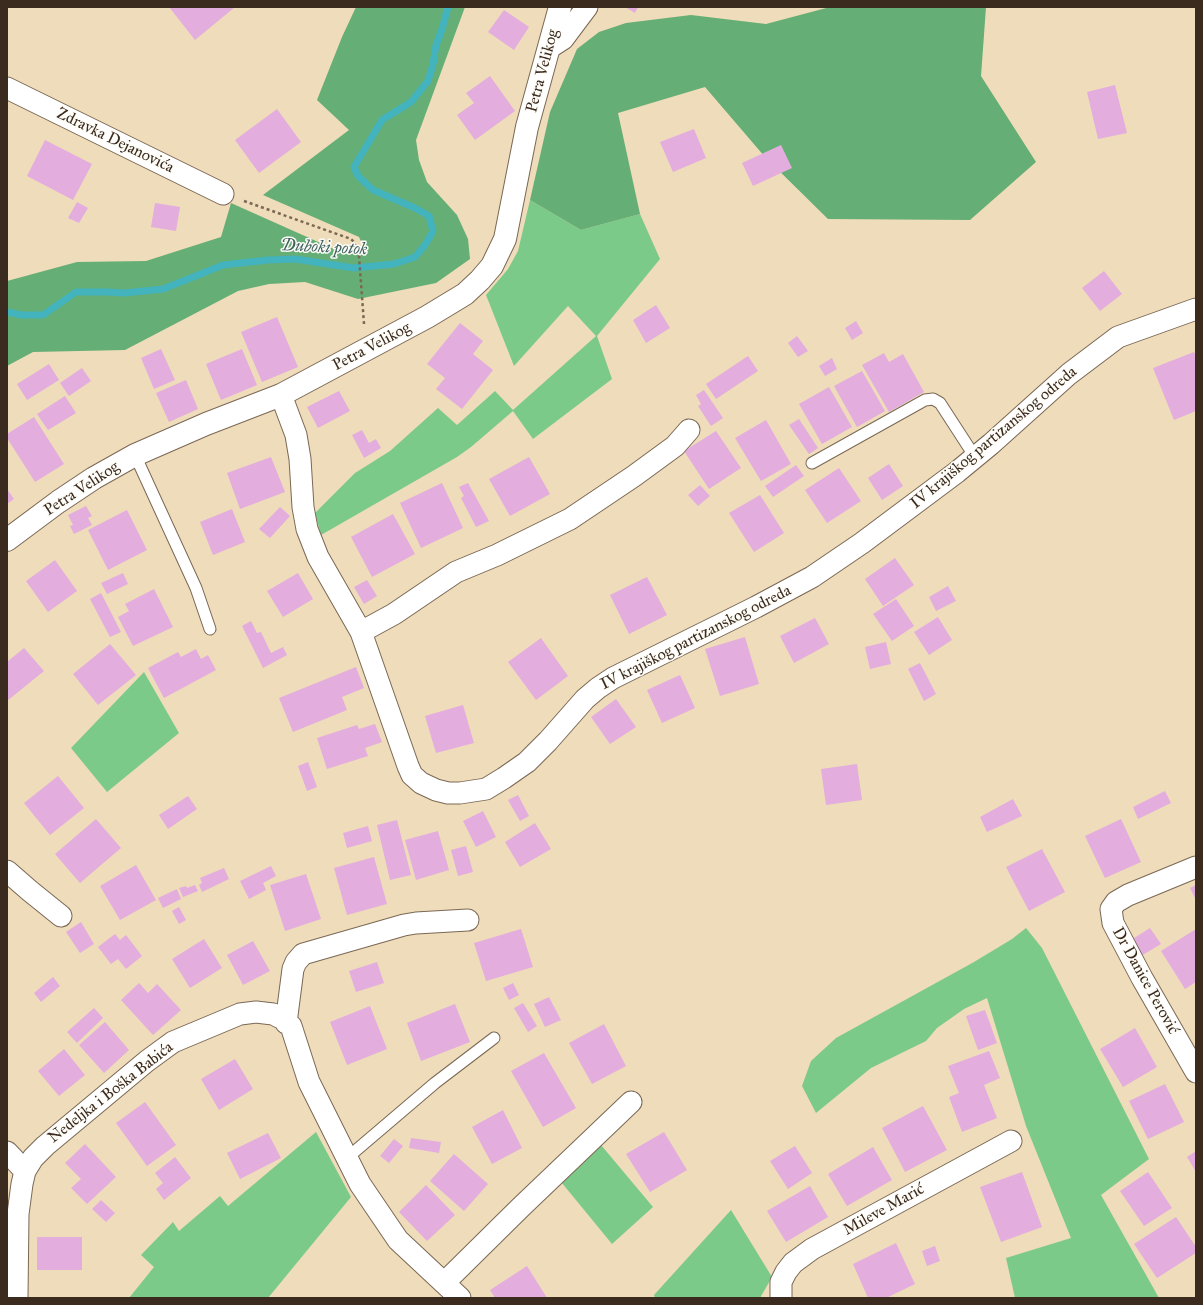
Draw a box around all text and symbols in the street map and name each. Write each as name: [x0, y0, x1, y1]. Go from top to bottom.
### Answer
street label: Petra Velikog: [523, 27, 563, 115]
street label: Zdravka Dejanovića: [53, 104, 177, 178]
water label: Duboki potok: [280, 236, 368, 260]
street label: Petra Velikog: [330, 318, 414, 376]
street label: IV krajiškog partizanskog odreda: [907, 363, 1081, 513]
street label: Petra Velikog: [41, 458, 123, 520]
street label: IV krajiškog partizanskog odreda: [597, 581, 795, 695]
street label: Dr Danice Perović: [1108, 924, 1182, 1038]
street label: Nedeljka i Boška Babića: [45, 1038, 177, 1148]
street label: Mileve Marić: [840, 1180, 928, 1240]

